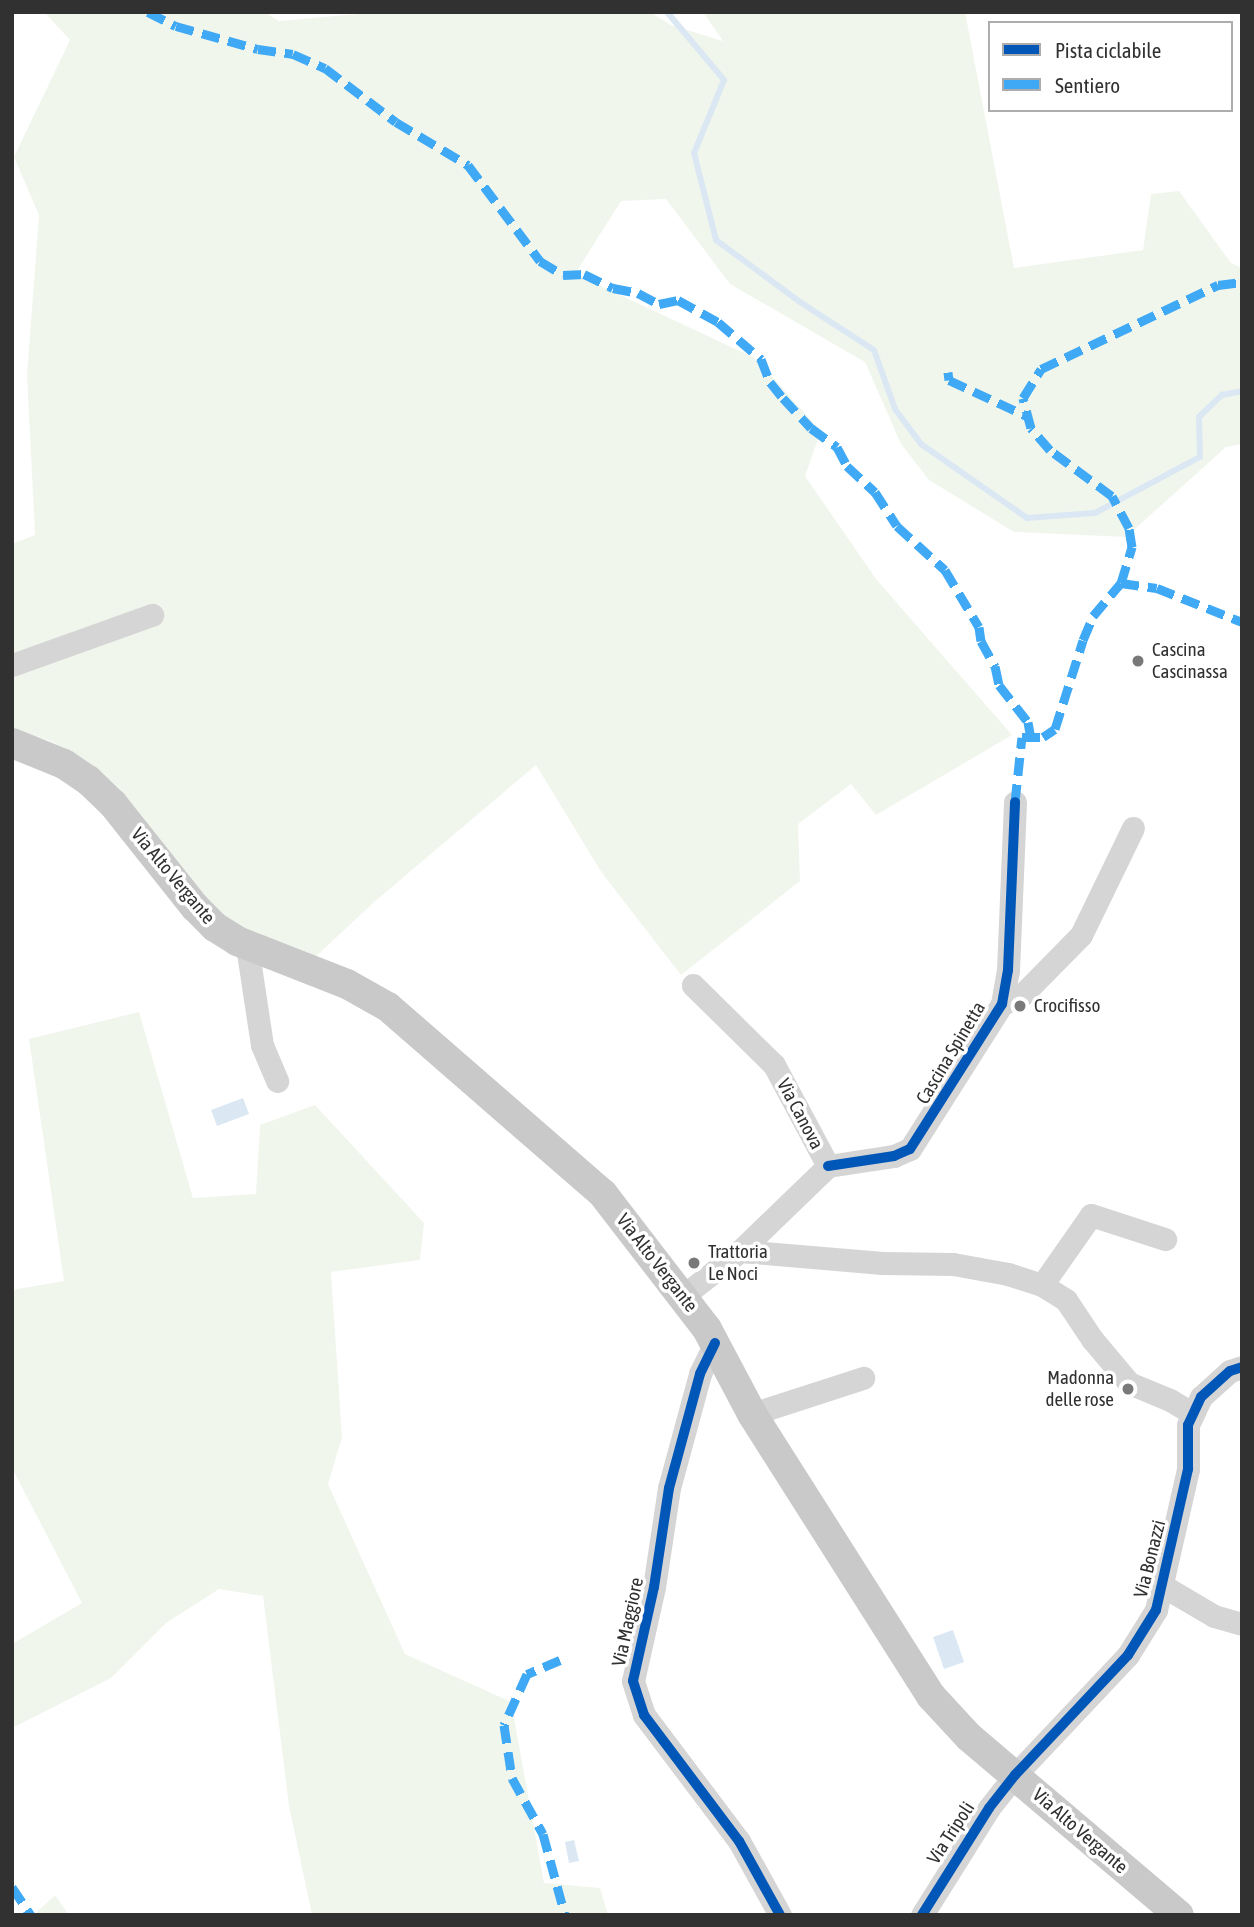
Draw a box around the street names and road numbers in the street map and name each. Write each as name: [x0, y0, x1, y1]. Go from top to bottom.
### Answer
street label: Via Alto Vergante: [126, 823, 220, 929]
street label: Cascina Spinetta: [912, 998, 990, 1108]
street label: Via Canova: [772, 1075, 828, 1153]
street label: Via Alto Vergante: [612, 1209, 702, 1317]
street label: Via Bonazzi: [1129, 1518, 1171, 1600]
street label: Via Maggiore: [607, 1576, 649, 1668]
street label: Via Alto Vergante: [1028, 1784, 1132, 1878]
street label: Via Tripoli: [922, 1798, 980, 1868]

